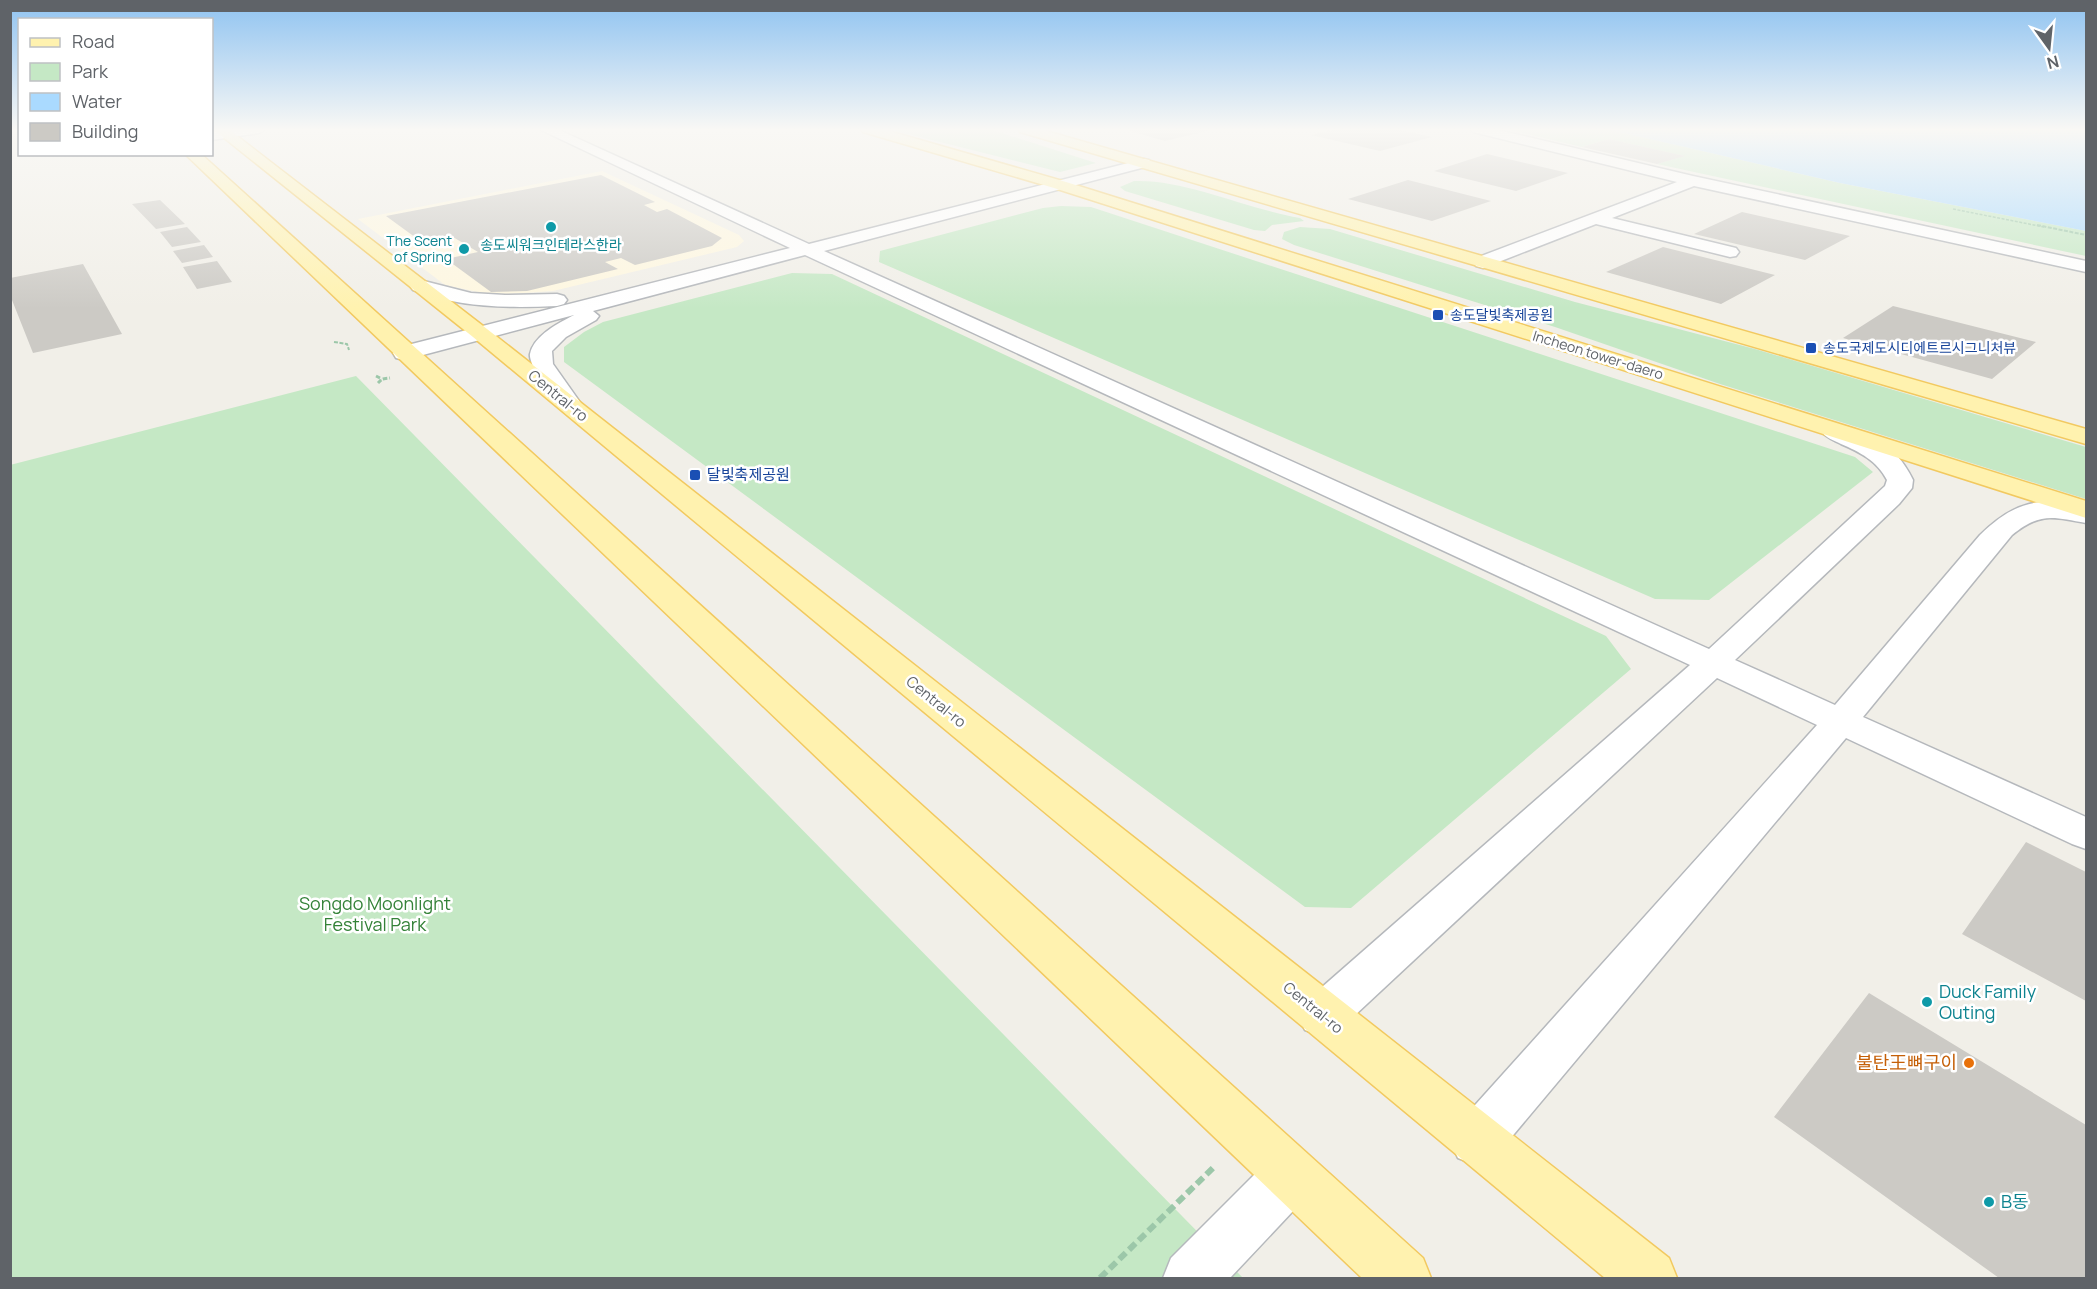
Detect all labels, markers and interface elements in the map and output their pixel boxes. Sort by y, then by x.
legend [18,18,213,156]
north arrow [2019,18,2079,78]
text: Road [72,29,115,53]
text: N [2044,50,2061,75]
text: Park [72,59,109,83]
text: Water [72,89,122,113]
text: Building [72,119,138,143]
marker: 송도씨워크인테라스한라 [544,220,558,234]
place label: The Scent of Spring [386,231,452,266]
place label: 송도씨워크인테라스한라 [480,235,622,254]
marker: The Scent of Spring [457,242,471,256]
place label: 송도달빛축제공원 [1450,305,1553,324]
marker: 송도달빛축제공원 [1431,308,1445,322]
street label: Incheon tower-daero [1531,326,1666,383]
place label: 송도국제도시디에트르시그니처뷰 [1823,338,2016,357]
marker: 송도국제도시디에트르시그니처뷰 [1804,341,1818,355]
street label: Central-ro [524,365,593,426]
place label: 달빛축제공원 [707,464,790,485]
marker: 달빛축제공원 [688,468,702,482]
street label: Central-ro [902,671,971,732]
park label: Songdo Moonlight Festival Park [299,891,451,936]
street label: Central-ro [1279,977,1348,1038]
place label: Duck Family Outing [1939,979,2037,1024]
marker: Duck Family Outing [1920,995,1934,1009]
place label: 불탄王뼈구이 [1856,1050,1957,1074]
marker: 불탄王뼈구이 [1962,1056,1976,1070]
place label: B동 [2001,1189,2029,1213]
marker: B동 [1982,1195,1996,1209]

